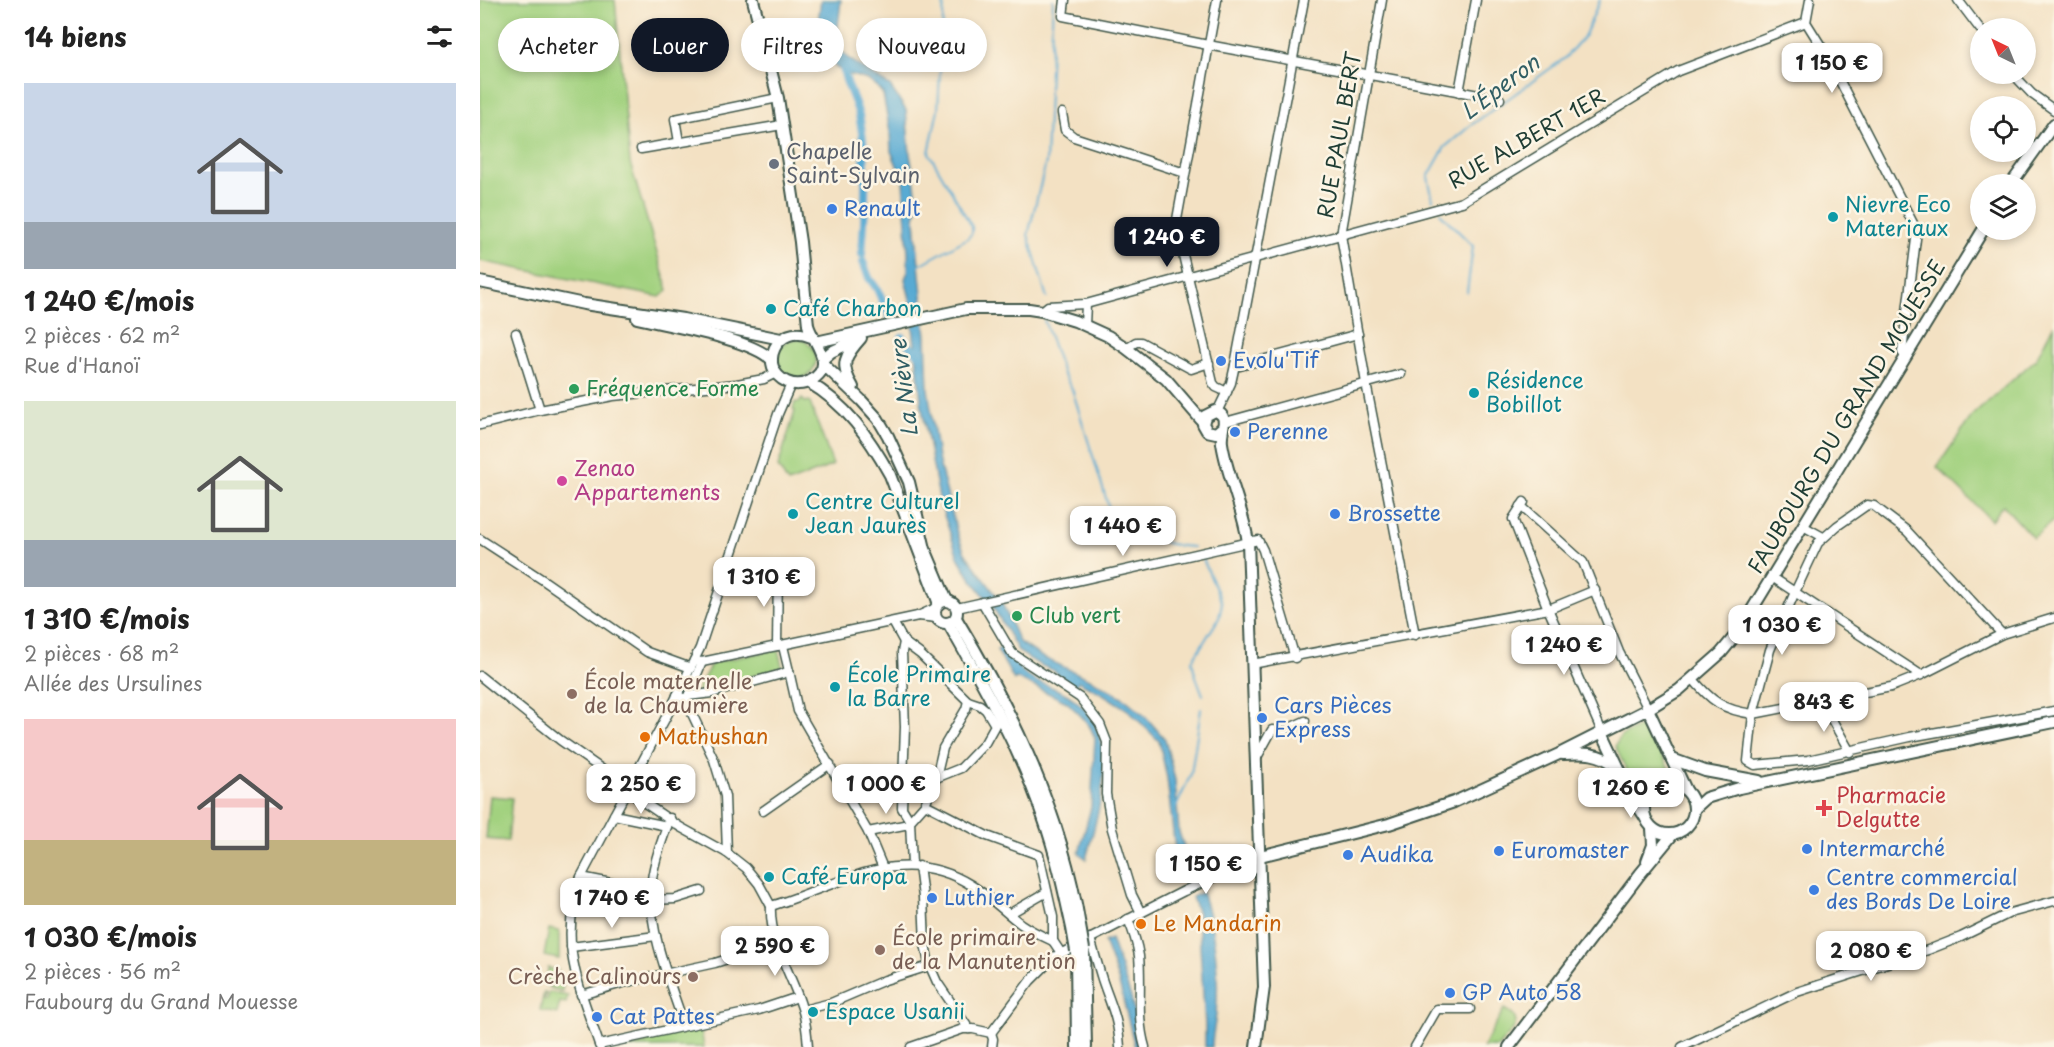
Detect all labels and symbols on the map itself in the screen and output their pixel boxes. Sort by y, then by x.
north arrow [1970,18,2036,84]
pin: 1 150 € [1777,43,1887,94]
water label: L'Éperon [1453,44,1547,126]
street label: RUE PAUL BERT [1308,48,1369,220]
street label: RUE ALBERT 1ER [1441,79,1611,195]
place label: Chapelle Saint-Sylvain [786,134,920,190]
marker: Chapelle Saint-Sylvain [767,157,781,171]
place label: Nievre Eco Materiaux [1845,187,1951,243]
place label: Renault [844,191,921,223]
marker: Renault [825,202,839,216]
marker: Nievre Eco Materiaux [1826,210,1840,224]
pin: 1 240 € [1112,217,1222,268]
street label: FAUBOURG DU GRAND MOUESSE [1738,253,1952,579]
place label: Café Charbon [783,291,922,323]
marker: Café Charbon [764,302,778,316]
water label: La Nièvre [880,336,925,439]
place label: Evolu'Tif [1233,343,1320,375]
marker: Evolu'Tif [1214,354,1228,368]
place label: Résidence Bobillot [1486,363,1584,419]
place label: Fréquence Forme [586,371,759,403]
marker: Fréquence Forme [567,382,581,396]
marker: Résidence Bobillot [1467,386,1481,400]
place label: Perenne [1247,414,1328,446]
marker: Perenne [1228,425,1242,439]
place label: Zenao Appartements [574,451,720,507]
marker: Zenao Appartements [555,474,569,488]
place label: Centre Culturel Jean Jaurès [805,484,960,540]
place label: Brossette [1347,496,1441,528]
pin: 1 440 € [1068,506,1178,557]
marker: Centre Culturel Jean Jaurès [786,507,800,521]
marker: Brossette [1328,507,1342,521]
pin: 1 310 € [709,557,819,608]
place label: Club vert [1029,598,1121,630]
pin: 1 030 € [1727,605,1837,656]
marker: Club vert [1010,609,1024,623]
pin: 1 240 € [1509,625,1619,676]
place label: École Primaire la Barre [847,657,991,713]
place label: École maternelle de la Chaumière [584,664,752,720]
marker: École Primaire la Barre [828,680,842,694]
pin: 843 € [1782,682,1866,733]
marker: École maternelle de la Chaumière [565,687,579,701]
place label: Cars Pièces Express [1274,688,1391,744]
marker: Cars Pièces Express [1255,711,1269,725]
place label: Mathushan [657,719,768,751]
marker: Mathushan [638,730,652,744]
pin: 2 250 € [586,764,696,815]
pin: 1 000 € [831,764,941,815]
pin: 1 260 € [1576,768,1686,819]
place label: Pharmacie Delgutte [1836,778,1946,834]
marker: Pharmacie Delgutte [1817,801,1831,815]
place label: Intermarché [1819,831,1945,863]
place label: Euromaster [1511,833,1629,865]
place label: Audika [1360,837,1434,869]
marker: Intermarché [1800,842,1814,856]
pin: 1 150 € [1151,844,1261,895]
marker: Euromaster [1492,844,1506,858]
marker: Audika [1341,848,1355,862]
place label: Café Europa [781,859,907,891]
place label: Centre commercial des Bords De Loire [1826,860,2018,916]
marker: Café Europa [762,870,776,884]
pin: 1 740 € [557,878,667,929]
place label: Luthier [944,880,1015,912]
marker: Centre commercial des Bords De Loire [1807,883,1821,897]
marker: Luthier [925,891,939,905]
place label: Le Mandarin [1153,906,1282,938]
marker: Le Mandarin [1134,917,1148,931]
place label: École primaire de la Manutention [892,920,1076,976]
pin: 2 590 € [720,926,830,977]
pin: 2 080 € [1816,931,1926,982]
marker: École primaire de la Manutention [873,943,887,957]
place label: Crèche Calinours [507,959,681,991]
marker: Crèche Calinours [686,970,700,984]
place label: GP Auto 58 [1462,975,1582,1007]
marker: GP Auto 58 [1443,986,1457,1000]
place label: Espace Usanii [825,994,965,1026]
place label: Cat Pattes [609,999,715,1031]
marker: Espace Usanii [806,1005,820,1019]
marker: Cat Pattes [590,1010,604,1024]

